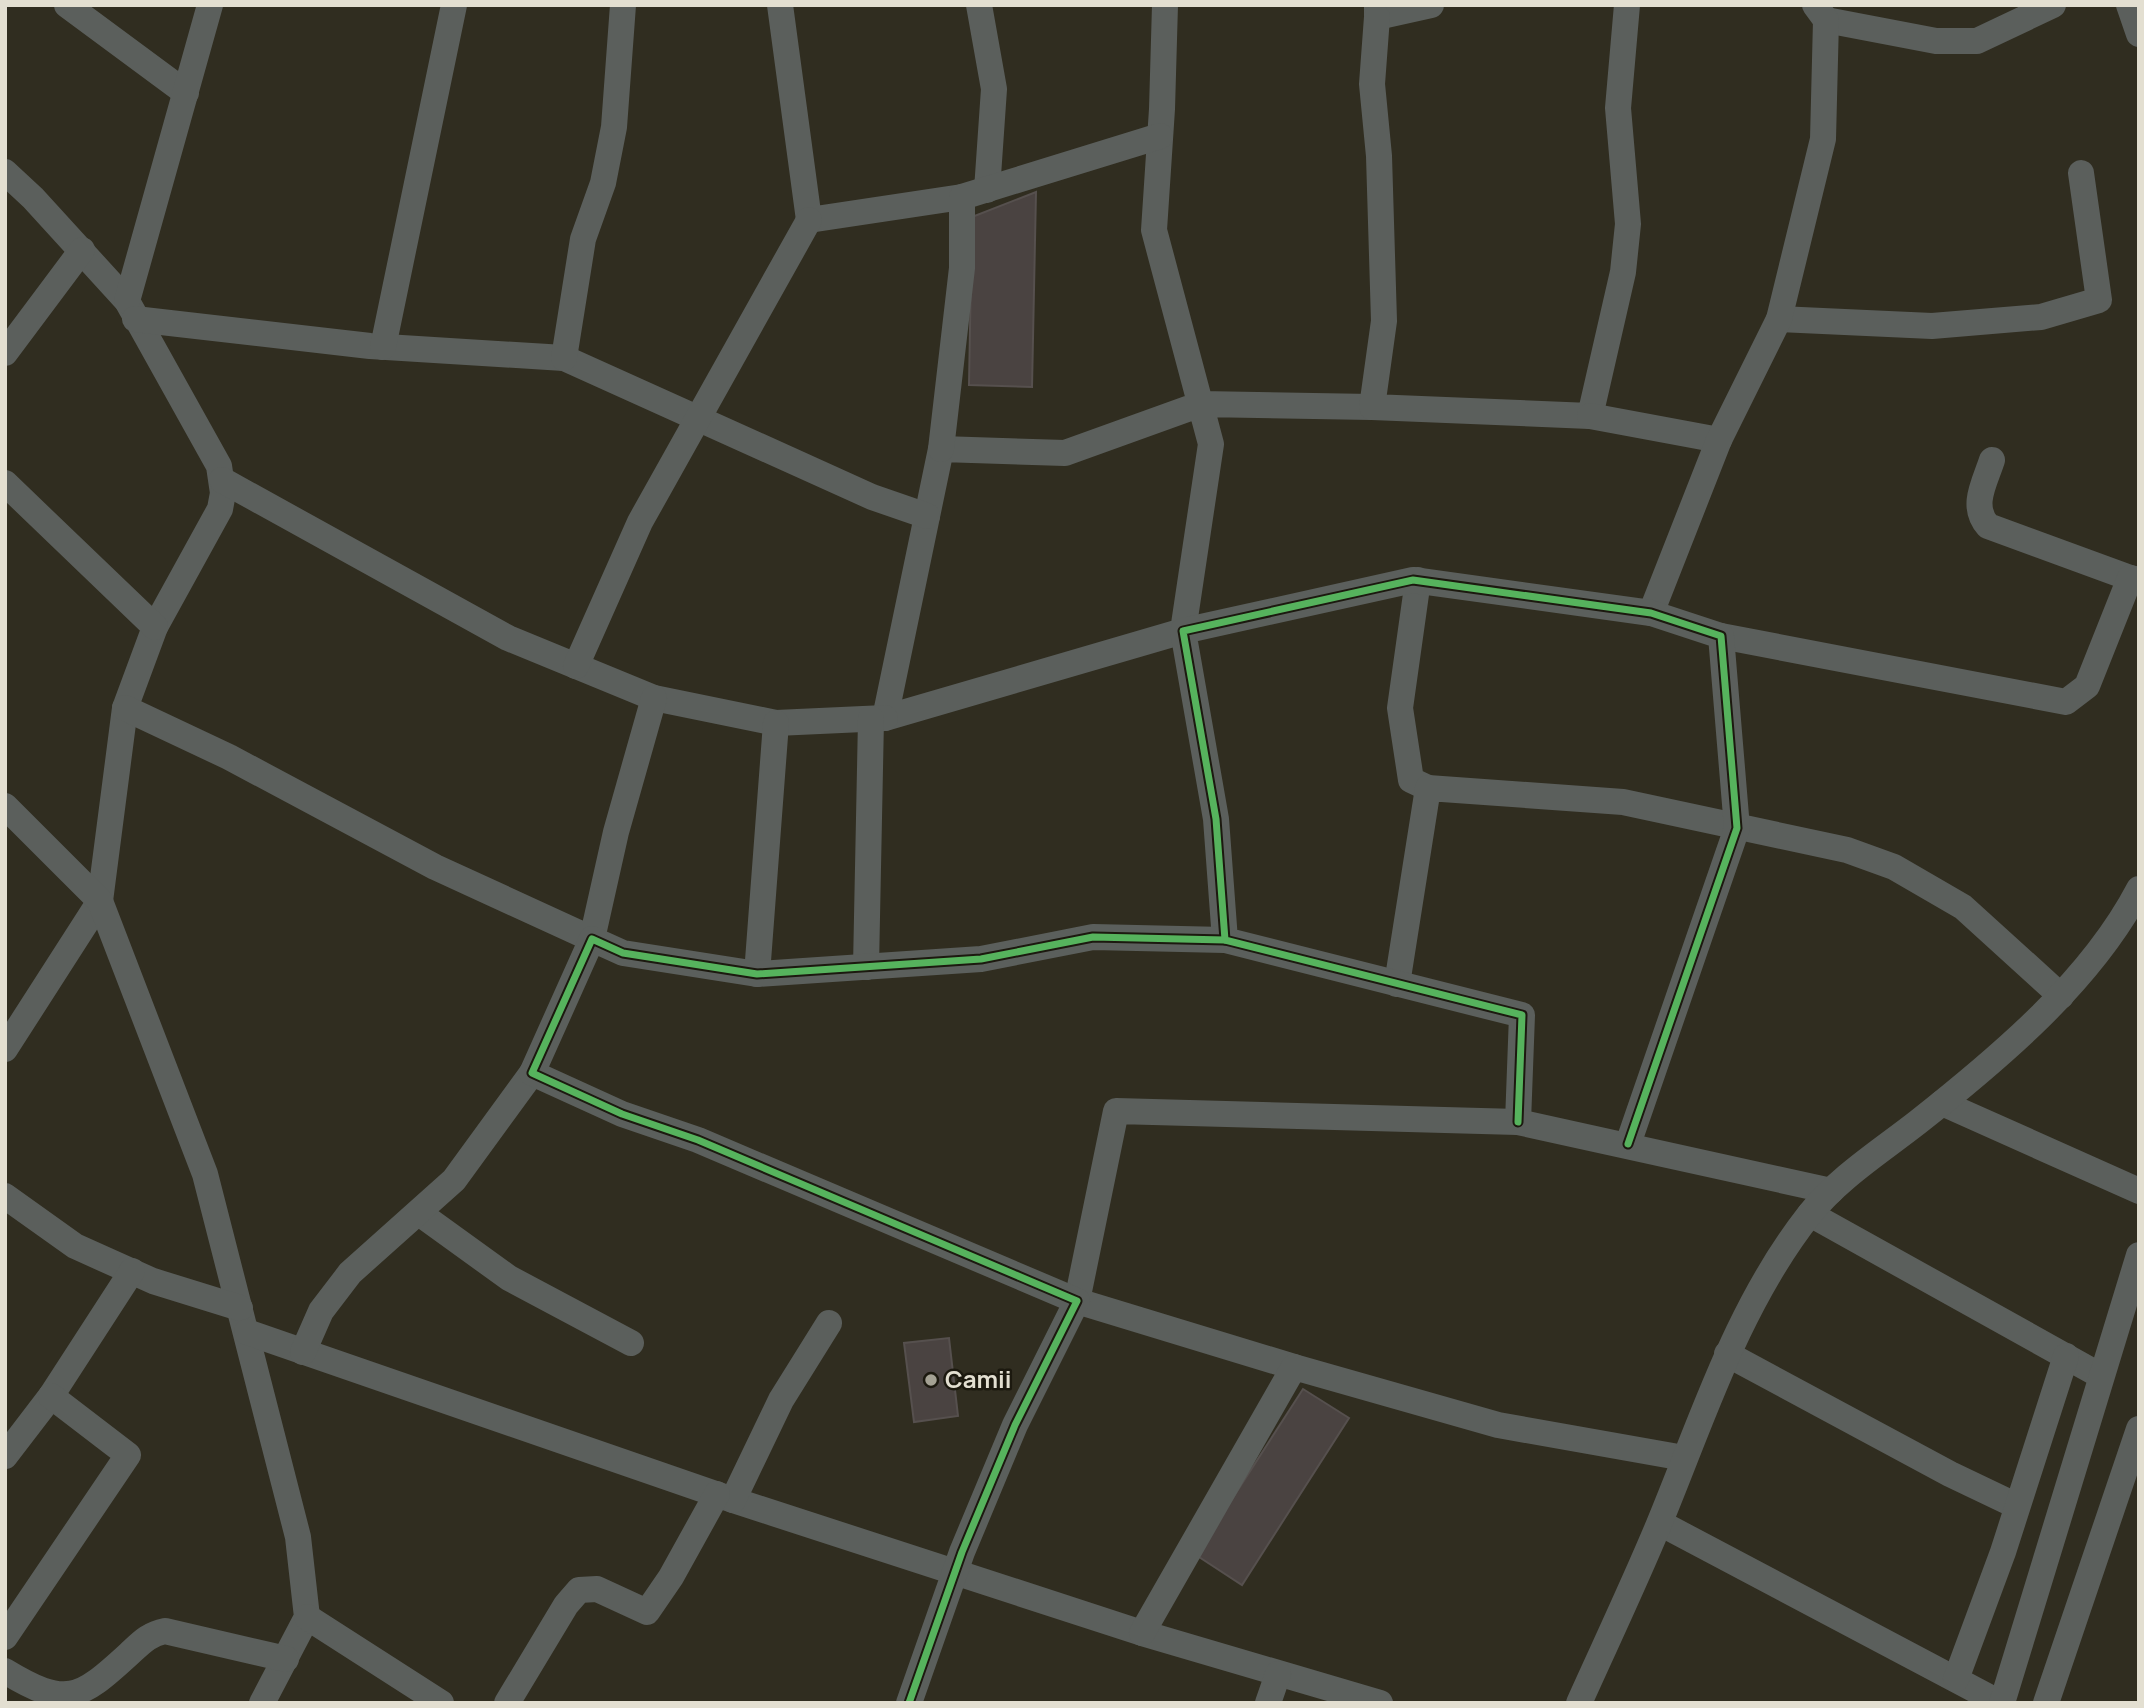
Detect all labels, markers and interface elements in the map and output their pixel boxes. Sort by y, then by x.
place label: Camii [945,1362,1012,1395]
marker: Camii [923,1372,939,1388]

